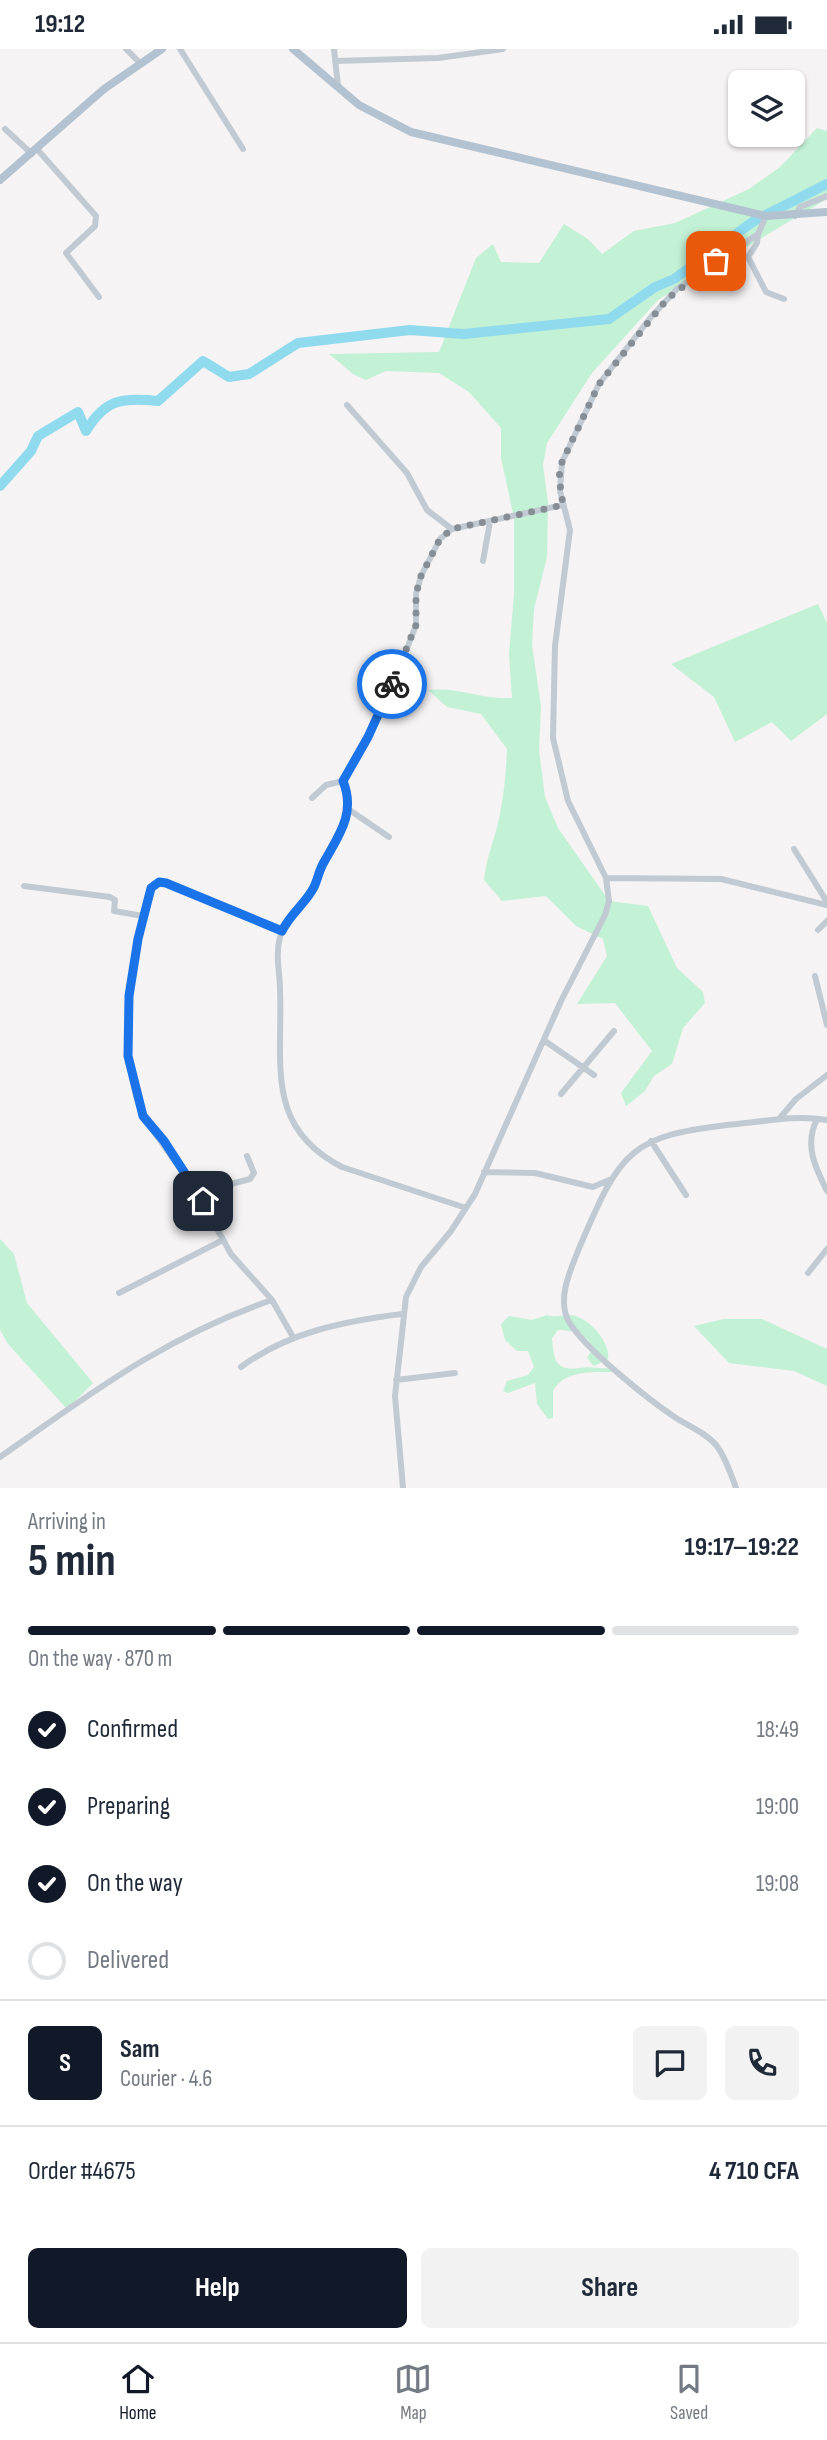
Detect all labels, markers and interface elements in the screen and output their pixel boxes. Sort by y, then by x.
text: 19:12 [35,9,85,40]
map controls [728,70,805,147]
button: layers [728,70,805,147]
pin [686,231,746,291]
icon: bag [697,242,735,280]
courier [357,649,427,719]
icon: bike [373,665,411,703]
pin [173,1171,233,1231]
icon: home [184,1182,222,1220]
text: Arriving in [28,1508,106,1536]
text: 19:17–19:22 [685,1532,799,1563]
text: 5 min [28,1534,116,1589]
text: On the way · 870 m [28,1645,172,1673]
icon: check [28,1711,66,1749]
text: Confirmed [87,1714,178,1745]
text: 18:49 [757,1716,799,1744]
icon: check [28,1788,66,1826]
text: Preparing [87,1791,170,1822]
text: 19:00 [756,1793,799,1821]
icon: check [28,1865,66,1903]
text: On the way [87,1868,183,1899]
text: 19:08 [756,1870,799,1898]
text: Delivered [87,1945,169,1976]
button: chat [633,2026,707,2100]
button: phone [725,2026,799,2100]
text: Sam [120,2034,160,2065]
text: S [59,2048,71,2079]
text: Courier · 4.6 [120,2065,212,2093]
text: Order #4675 [28,2156,136,2187]
text: 4 710 CFA [709,2156,799,2187]
button: Help [28,2248,407,2328]
button: Share [421,2248,799,2328]
tab: Home [119,2360,157,2425]
tab: Map [394,2360,432,2425]
tab: Saved [670,2360,708,2425]

